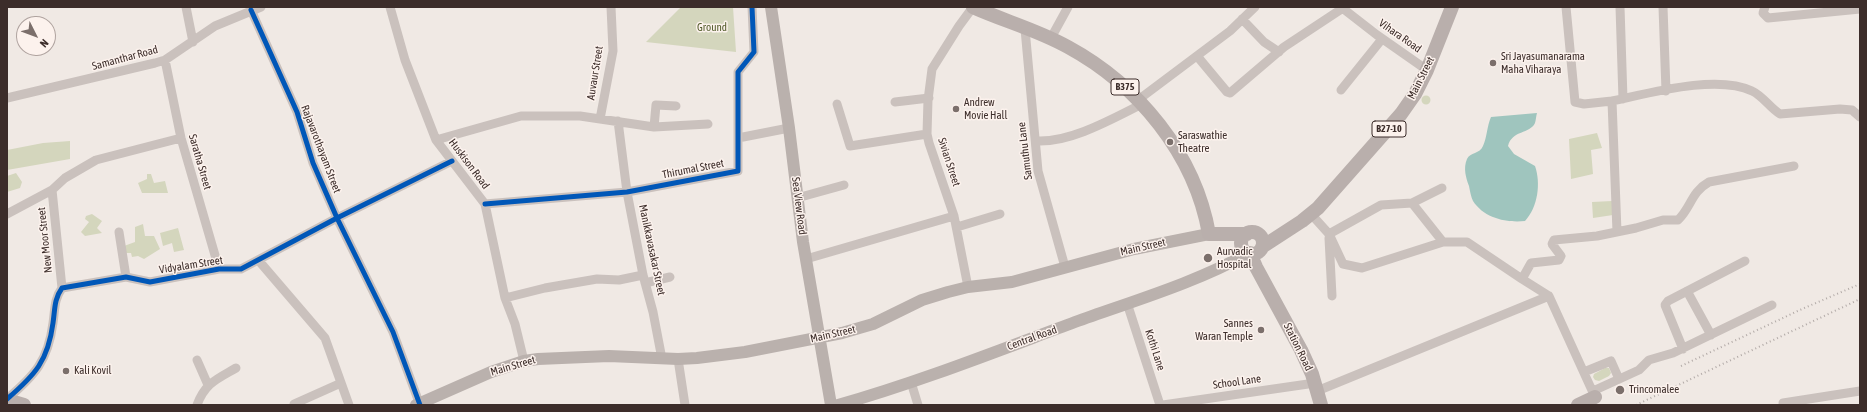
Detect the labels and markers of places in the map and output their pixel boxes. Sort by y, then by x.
place label: Sri Jayasumanarama Maha Viharaya [1501,50,1585,76]
marker: Sri Jayasumanarama Maha Viharaya [1488,58,1498,68]
place label: Andrew Movie Hall [964,96,1007,122]
marker: Andrew Movie Hall [951,104,961,114]
place label: Saraswathie Theatre [1178,129,1227,155]
marker: Saraswathie Theatre [1165,137,1175,147]
place label: Aurvadic Hospital [1217,245,1252,271]
marker: Aurvadic Hospital [1202,252,1214,264]
place label: Sannes Waran Temple [1195,317,1253,343]
marker: Sannes Waran Temple [1256,325,1266,335]
place label: Kali Kovil [74,364,111,378]
marker: Kali Kovil [61,366,71,376]
place label: Trincomalee [1629,383,1679,397]
marker: Trincomalee [1614,384,1626,396]

